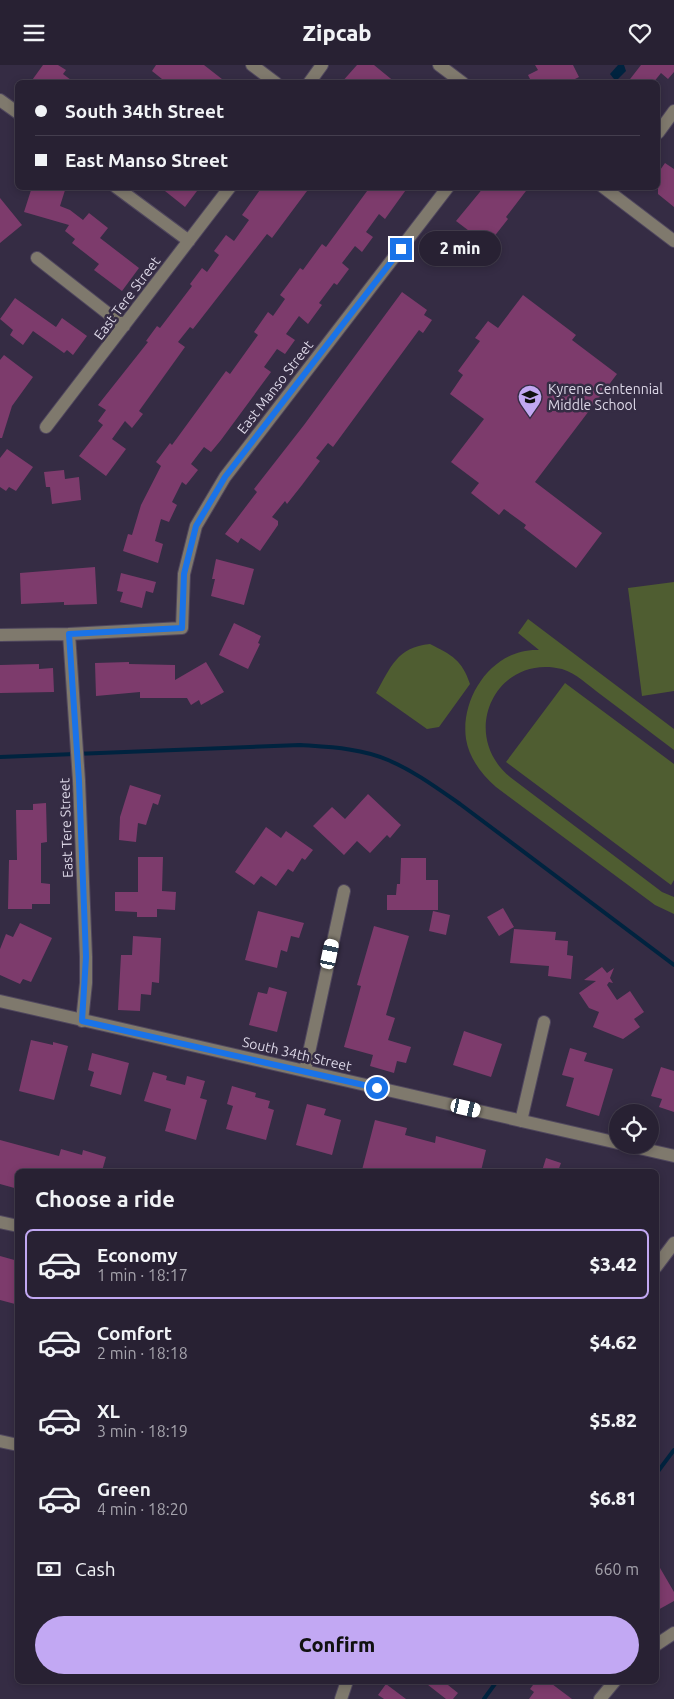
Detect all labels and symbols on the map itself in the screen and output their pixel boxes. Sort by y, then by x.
callout: 2 min [418,231,501,267]
route end [390,238,412,260]
street label: East Tere Street [91,253,164,343]
street label: East Manso Street [234,337,317,437]
place label: Kyrene Centennial Middle School [548,381,663,413]
school or university icon: Kyrene Centennial Middle School [517,384,543,418]
street label: East Tere Street [56,777,76,878]
car [319,938,340,970]
street label: South 34th Street [241,1034,354,1074]
route start [366,1077,388,1099]
car [449,1097,482,1119]

